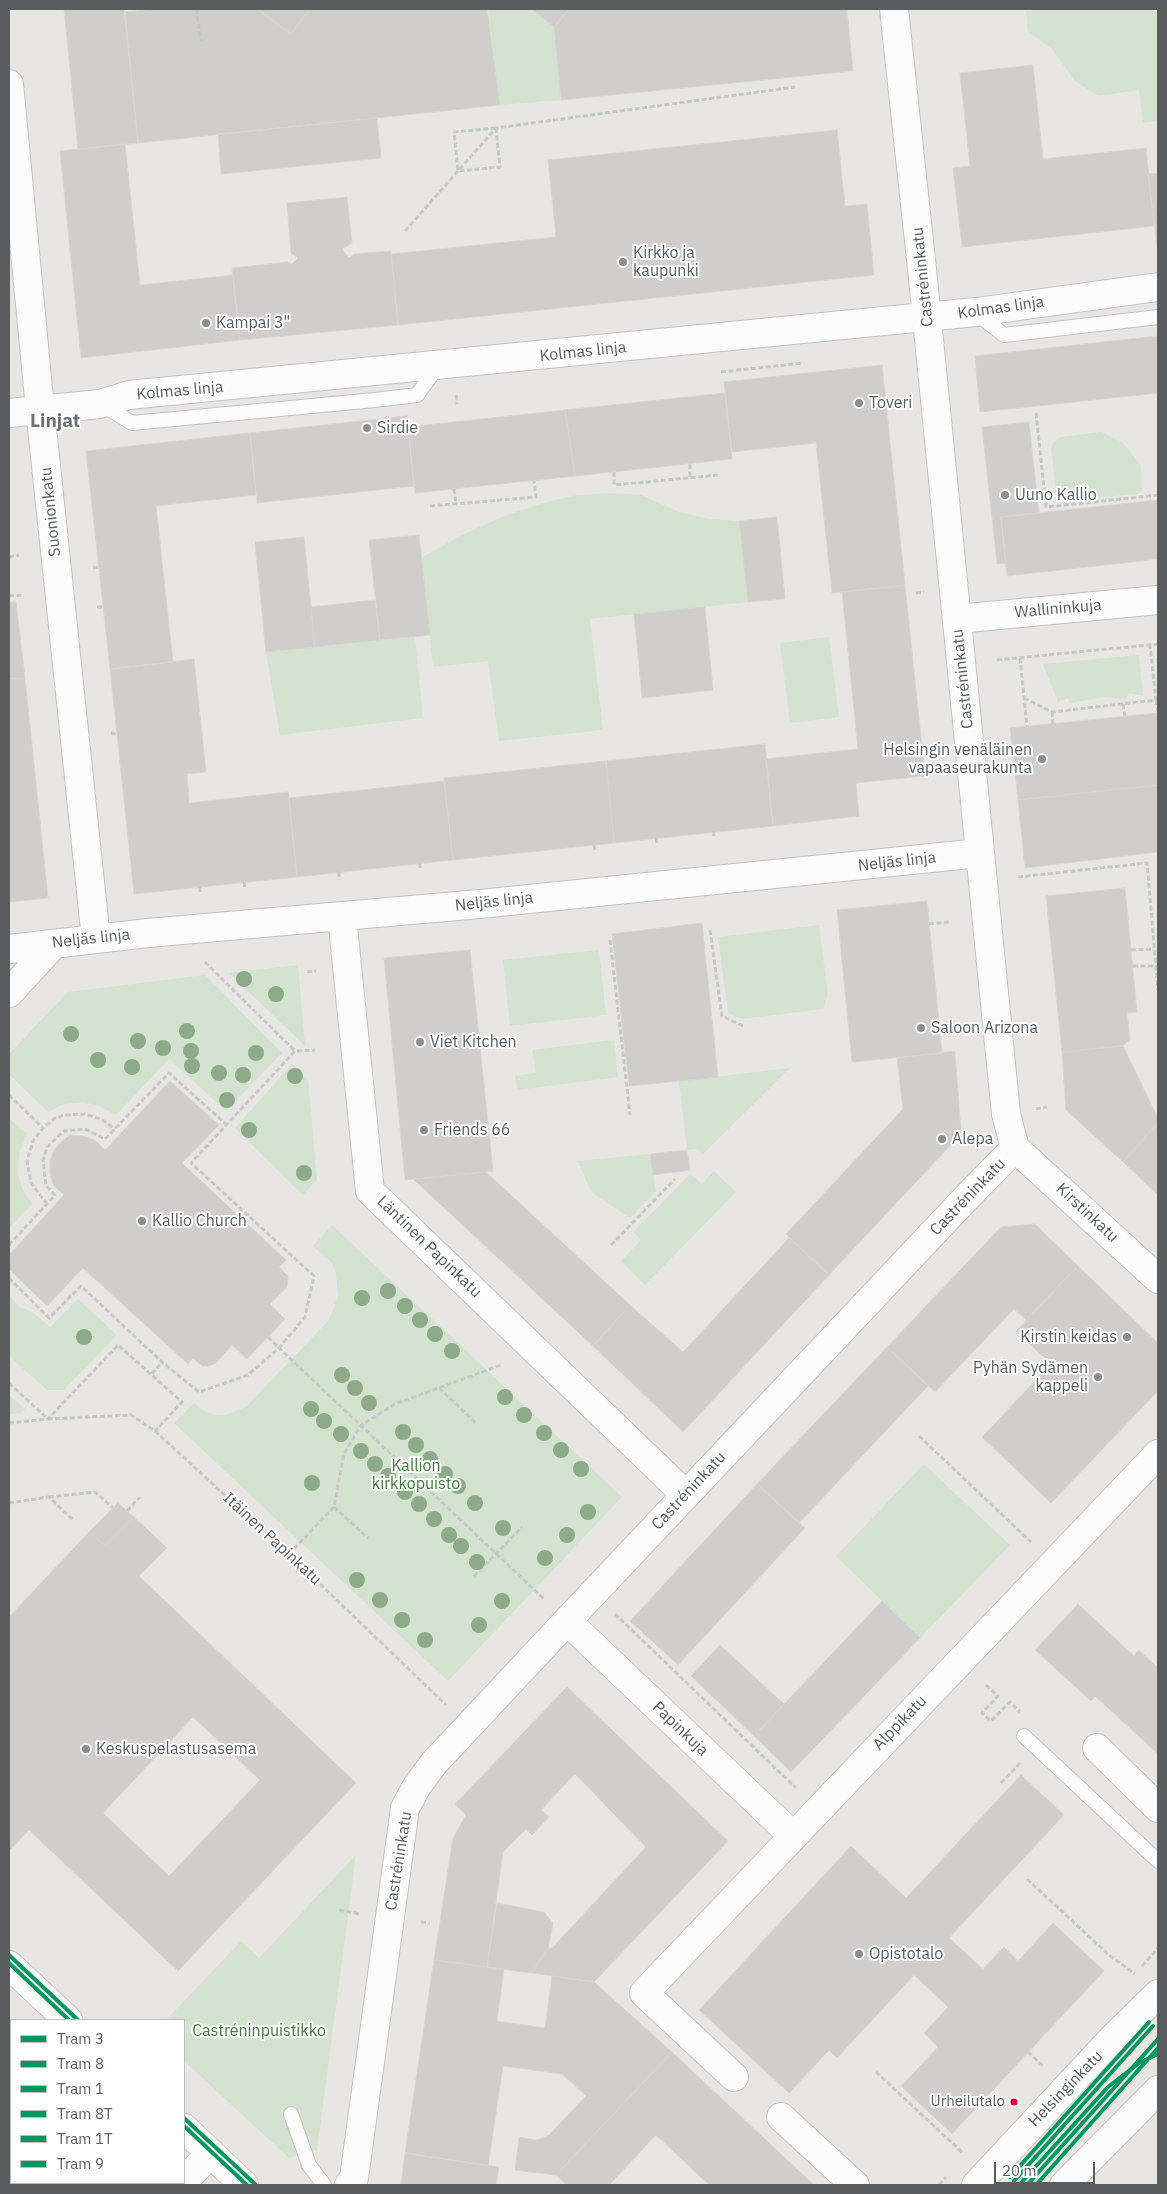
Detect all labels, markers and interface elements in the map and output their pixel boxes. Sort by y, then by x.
street label: Castréninkatu [908,226,938,328]
place label: Kirkko ja kaupunki [633,243,699,281]
marker: Kirkko ja kaupunki [617,256,629,268]
street label: Kolmas linja [957,292,1045,324]
place label: Kampai 3" [216,313,290,333]
marker: Kampai 3" [200,317,212,329]
street label: Kolmas linja [539,338,627,366]
street label: Kolmas linja [136,378,224,404]
place label: Toveri [869,393,912,413]
marker: Toveri [853,397,865,409]
district label: Linjat [30,411,80,433]
place label: Sirdie [377,418,418,438]
marker: Sirdie [361,422,373,434]
street label: Suonionkatu [37,466,65,558]
place label: Uuno Kallio [1015,485,1097,505]
marker: Uuno Kallio [999,489,1011,501]
street label: Wallininkuja [1014,596,1102,622]
street label: Castréninkatu [948,628,978,730]
place label: Helsingin venäläinen vapaaseurakunta [883,740,1032,778]
marker: Helsingin venäläinen vapaaseurakunta [1036,753,1048,765]
street label: Neljäs linja [857,848,937,876]
street label: Neljäs linja [454,888,534,916]
street label: Neljäs linja [51,925,131,953]
place label: Saloon Arizona [931,1018,1038,1038]
marker: Saloon Arizona [915,1022,927,1034]
place label: Viet Kitchen [430,1032,517,1052]
marker: Viet Kitchen [414,1036,426,1048]
place label: Friends 66 [434,1120,510,1140]
marker: Friends 66 [418,1124,430,1136]
place label: Alepa [952,1129,993,1149]
marker: Alepa [936,1133,948,1145]
street label: Castréninkatu [926,1154,1010,1240]
street label: Kirstinkatu [1052,1179,1122,1247]
street label: Läntinen Papinkatu [373,1192,485,1302]
place label: Kallio Church [152,1211,247,1231]
marker: Kallio Church [136,1215,148,1227]
place label: Kirstin keidas [1020,1327,1117,1347]
marker: Kirstin keidas [1121,1331,1133,1343]
place label: Pyhän Sydämen kappeli [973,1358,1088,1396]
marker: Pyhän Sydämen kappeli [1092,1371,1104,1383]
street label: Castréninkatu [648,1448,730,1534]
park label: Kallion kirkkopuisto [372,1456,460,1494]
street label: Itäinen Papinkatu [219,1489,325,1589]
street label: Alppikatu [869,1692,931,1754]
street label: Papinkuja [648,1698,712,1760]
place label: Keskuspelastusasema [96,1739,256,1759]
marker: Keskuspelastusasema [80,1743,92,1755]
street label: Castréninkatu [382,1810,416,1912]
place label: Opistotalo [869,1944,943,1964]
marker: Opistotalo [853,1948,865,1960]
legend [10,2019,185,2184]
park label: Castréninpuistikko [192,2021,326,2041]
text: Tram 3 [57,2029,104,2048]
street label: Helsinginkatu [1025,2047,1107,2131]
text: Tram 8 [57,2054,104,2073]
text: Tram 1 [57,2079,104,2098]
place label: Urheilutalo [930,2093,1005,2111]
marker: Urheilutalo [1009,2097,1019,2107]
text: Tram 8T [57,2104,113,2123]
text: Tram 1T [57,2129,113,2148]
scale bar [997,2152,1098,2184]
text: Tram 9 [57,2154,104,2173]
text: 20 m [1002,2161,1037,2180]

